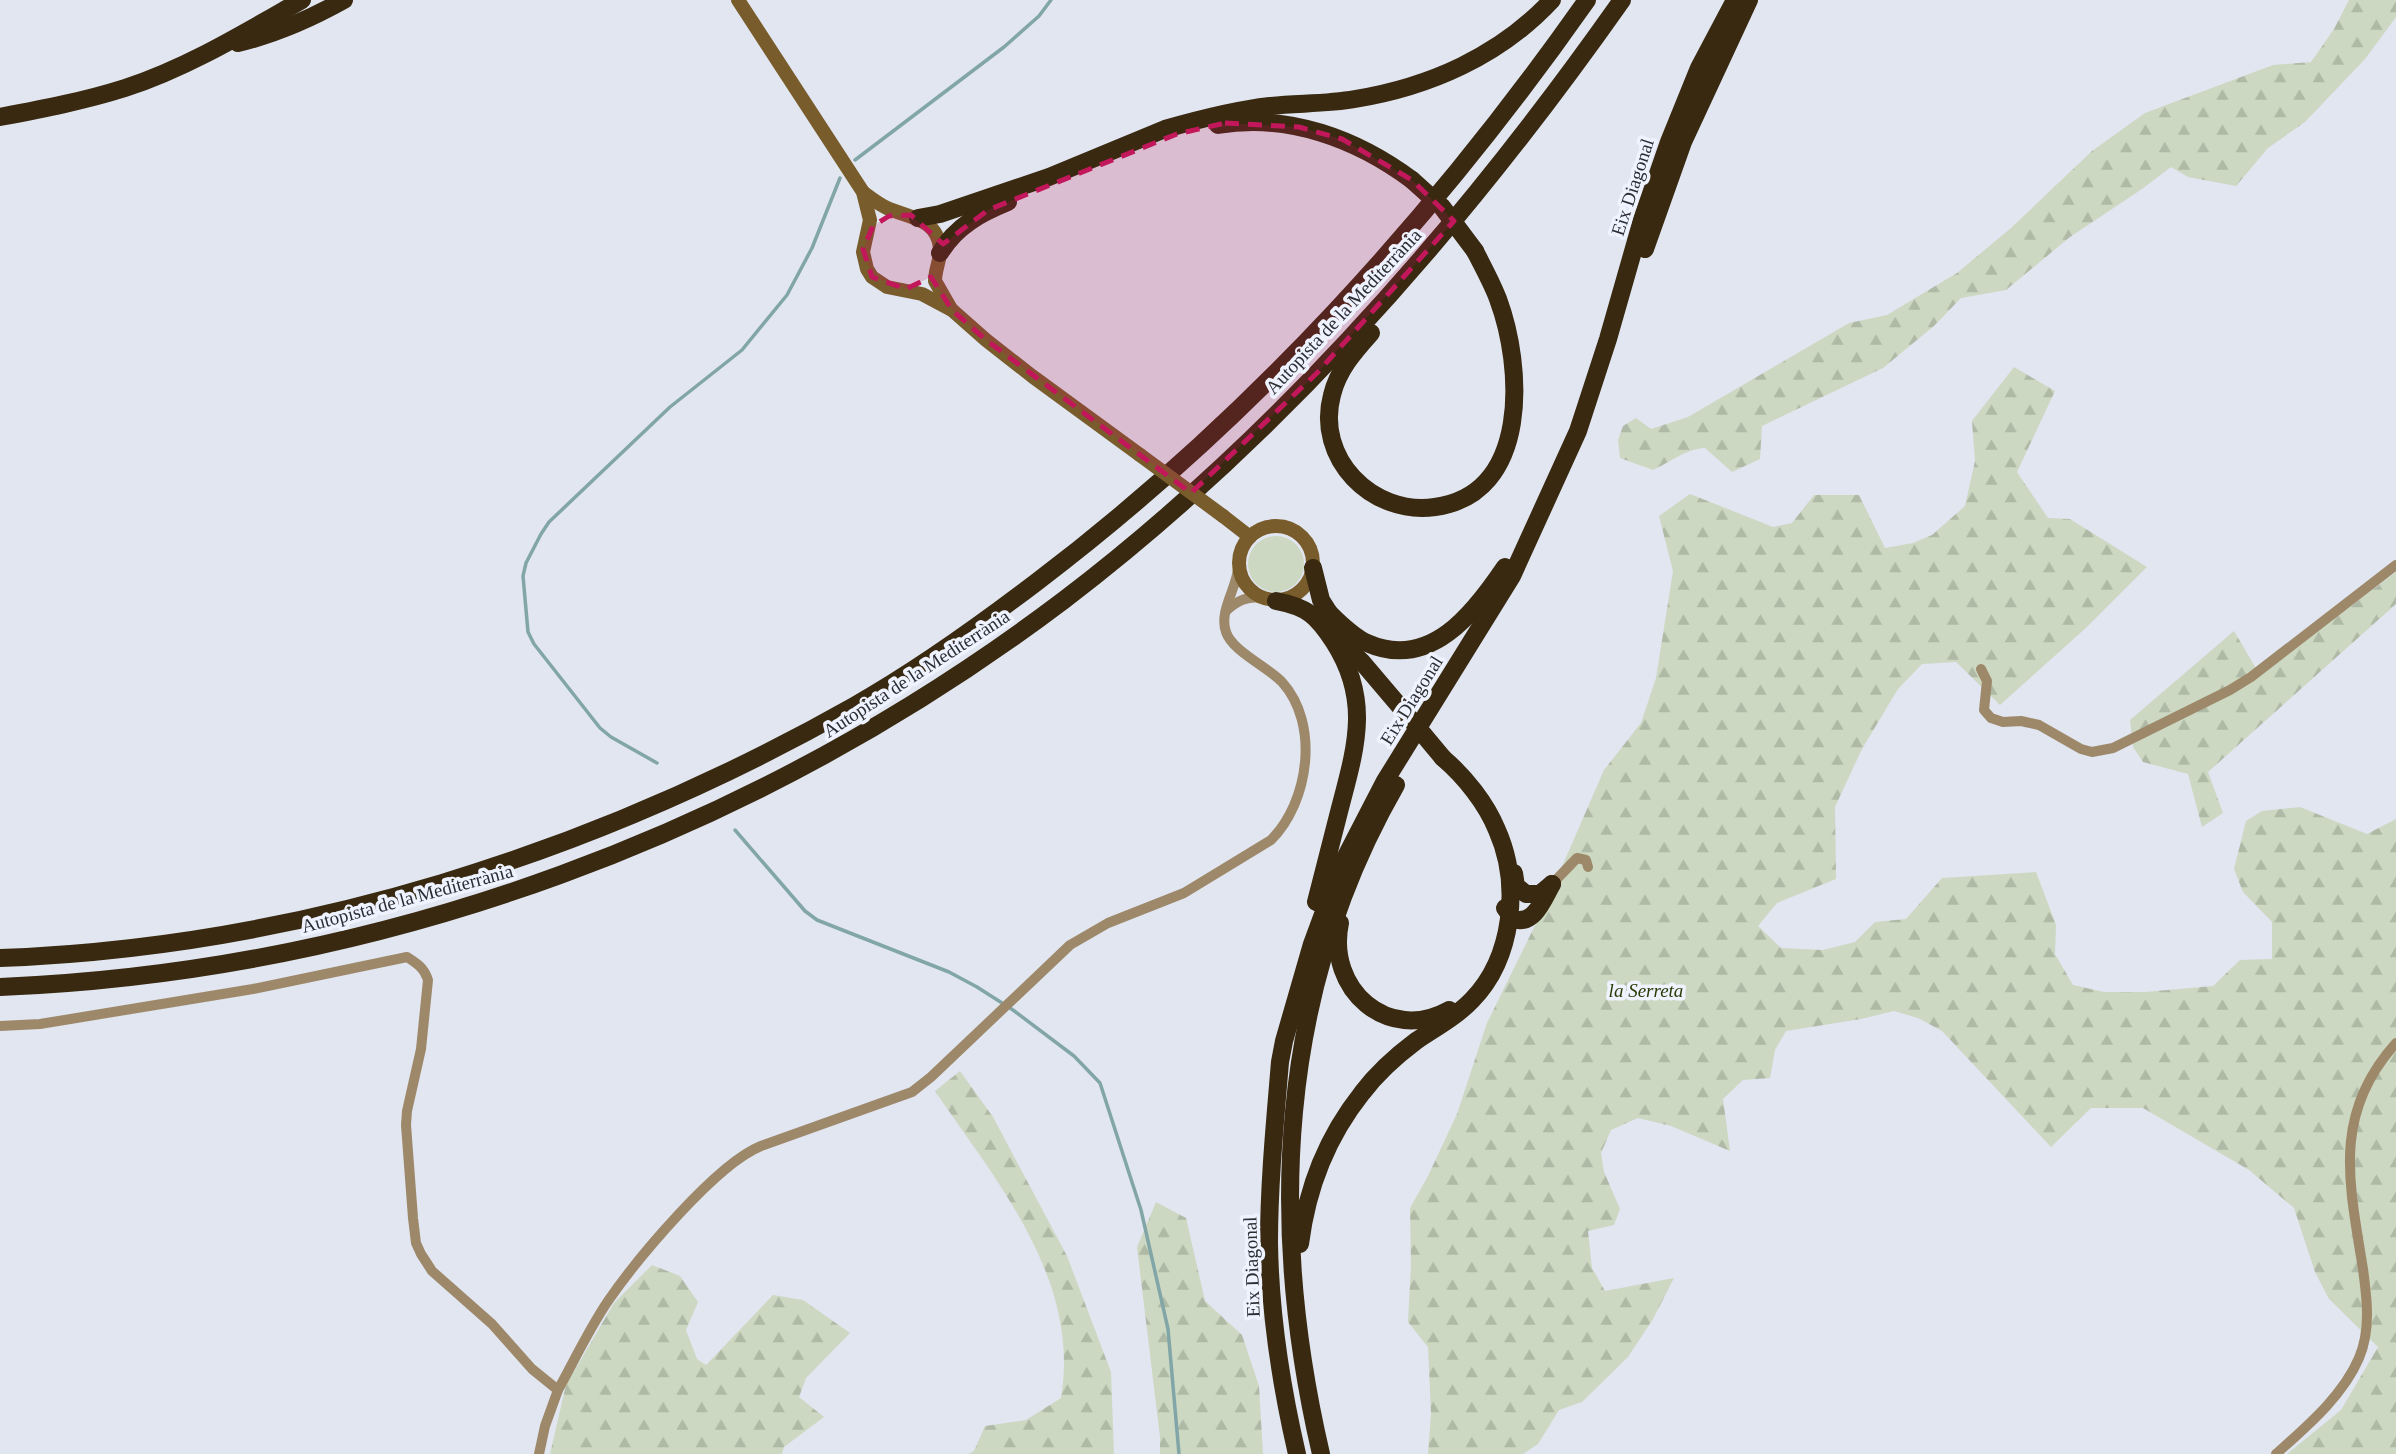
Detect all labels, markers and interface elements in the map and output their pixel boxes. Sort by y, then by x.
street label: Eix Diagonal [1607,136,1658,238]
street label: Autopista de la Mediterrània [1261,224,1426,398]
street label: Autopista de la Mediterrània [819,605,1014,742]
street label: Eix Diagonal [1376,652,1447,749]
street label: Autopista de la Mediterrània [299,860,516,937]
park label: la Serreta [1609,980,1683,1001]
street label: Eix Diagonal [1239,1216,1264,1318]

